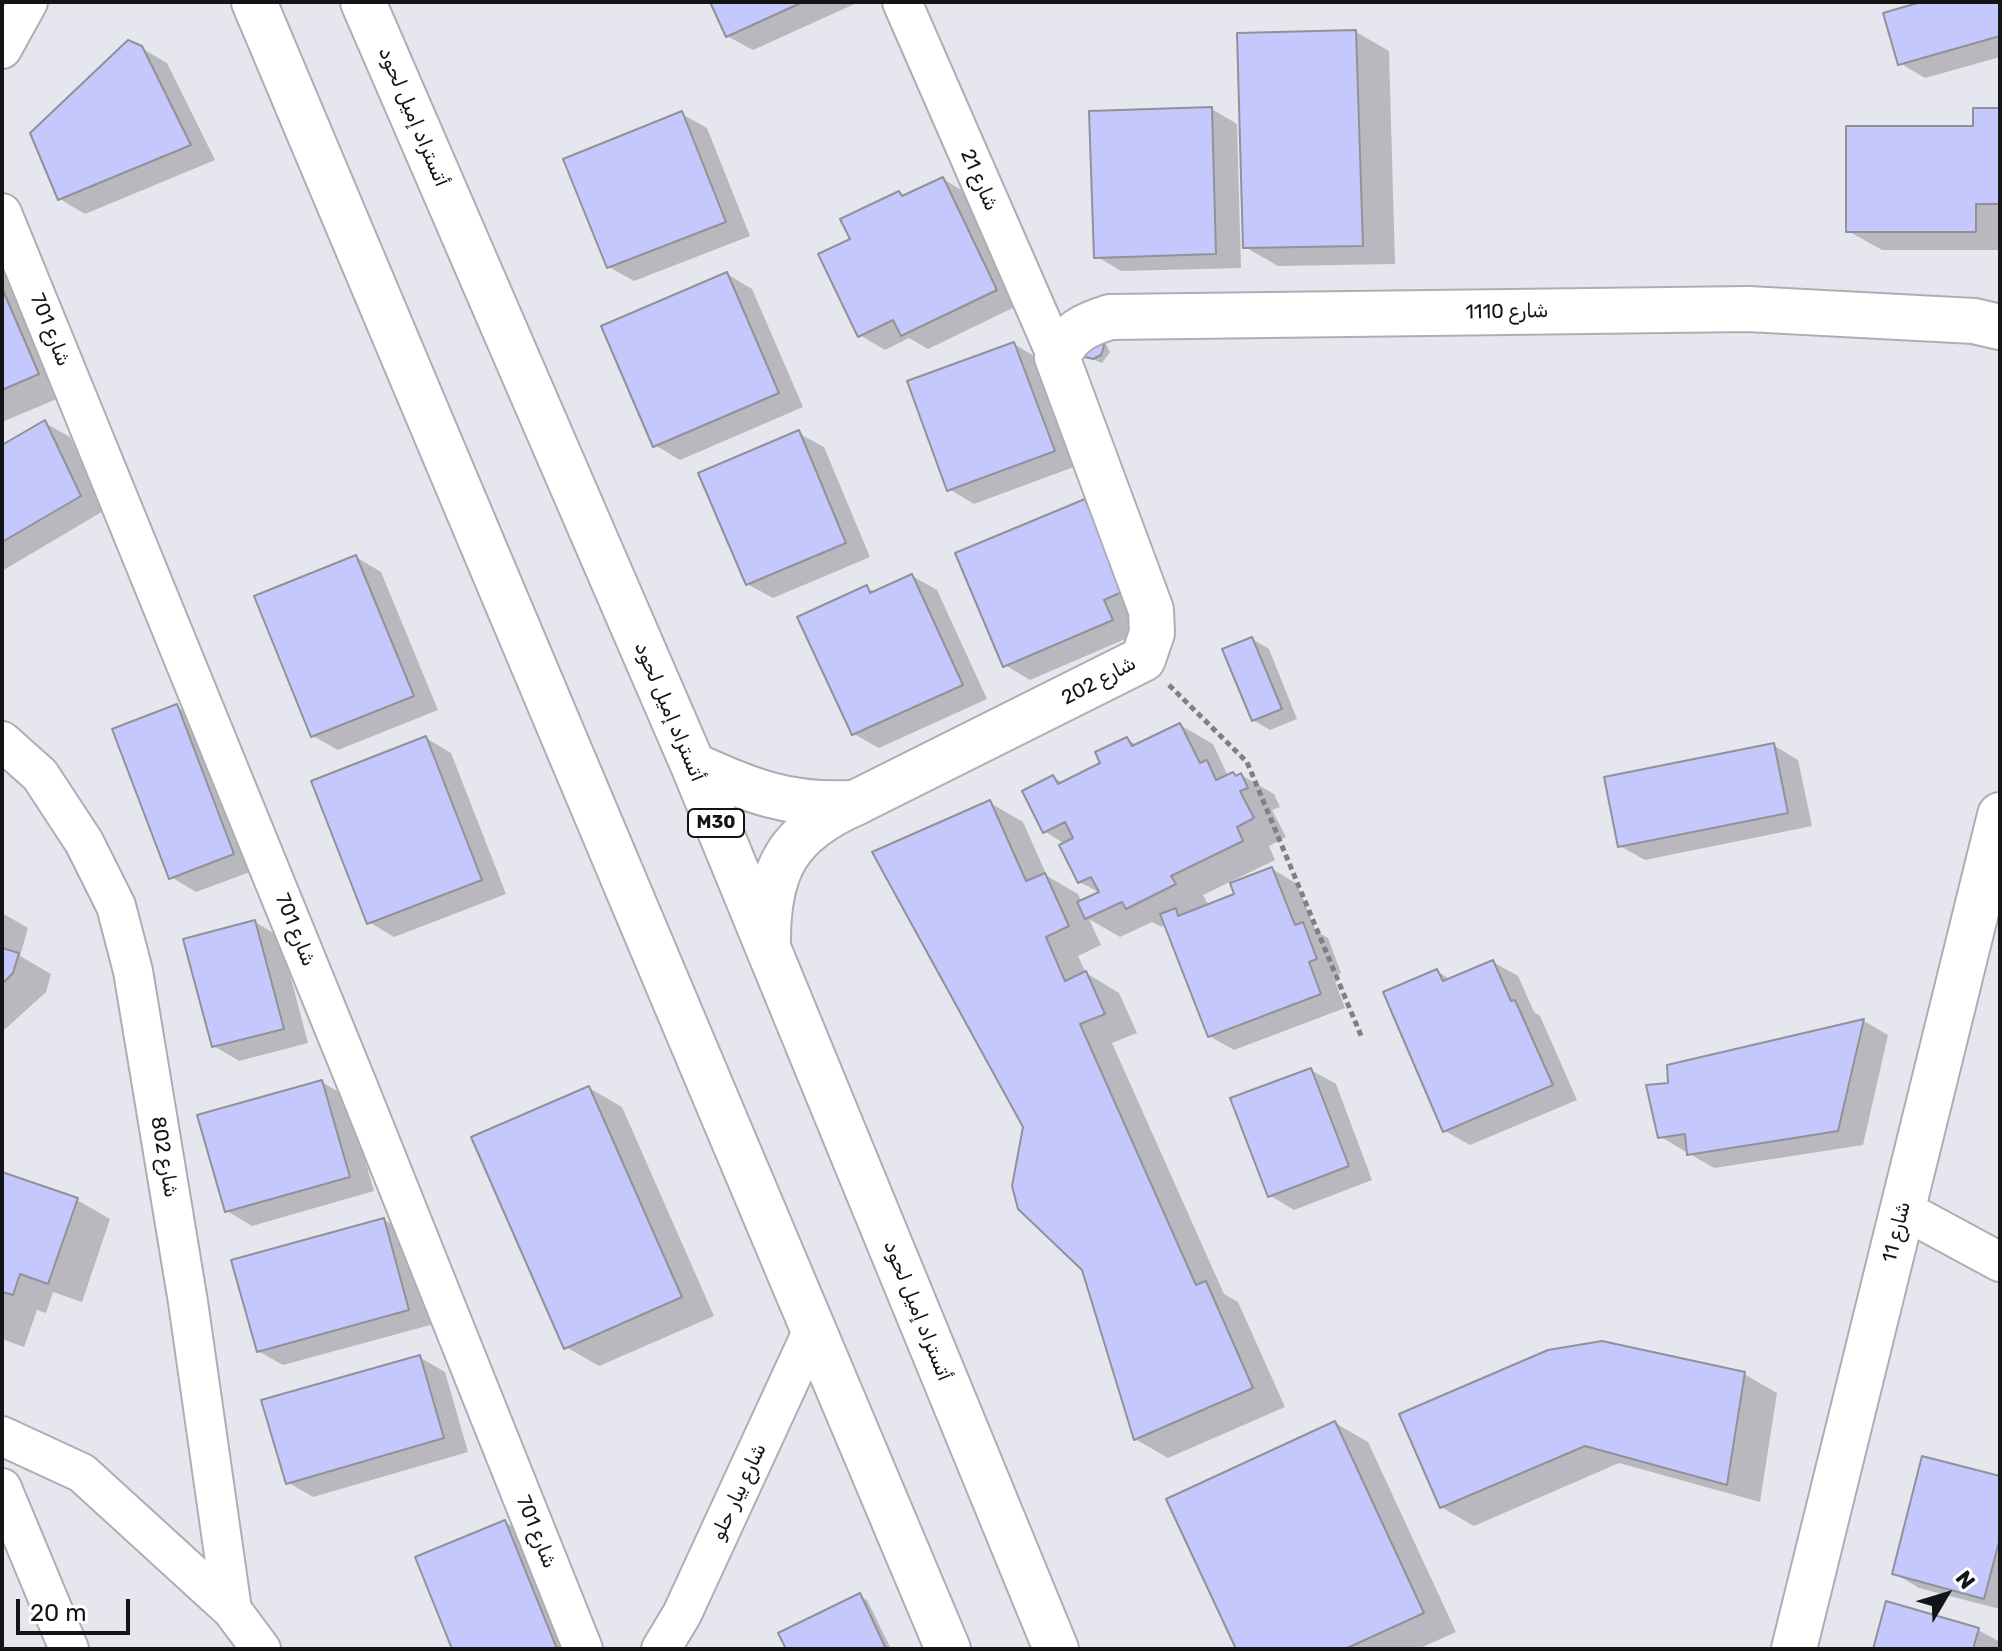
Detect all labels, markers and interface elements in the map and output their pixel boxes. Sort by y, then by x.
street label: أتستراد إميل لحود [373,44,453,190]
street label: شارع 21 [955,145,1003,215]
street label: شارع 701 [25,290,75,370]
street label: شارع 1110 [1465,299,1549,325]
street label: أتستراد إميل لحود [629,639,709,785]
street label: شارع 202 [1058,651,1140,711]
road number: M30 [688,809,744,837]
street label: شارع 701 [270,890,320,970]
street label: شارع 802 [145,1115,183,1199]
street label: شارع 11 [1878,1199,1916,1265]
street label: أتستراد إميل لحود [878,1237,956,1385]
street label: شارع بيار حلو [706,1440,772,1544]
street label: شارع 701 [511,1492,561,1572]
north arrow [1906,1555,1986,1635]
text: N [1950,1565,1981,1594]
scale bar [20,1583,134,1633]
text: 20 m [30,1599,87,1627]

